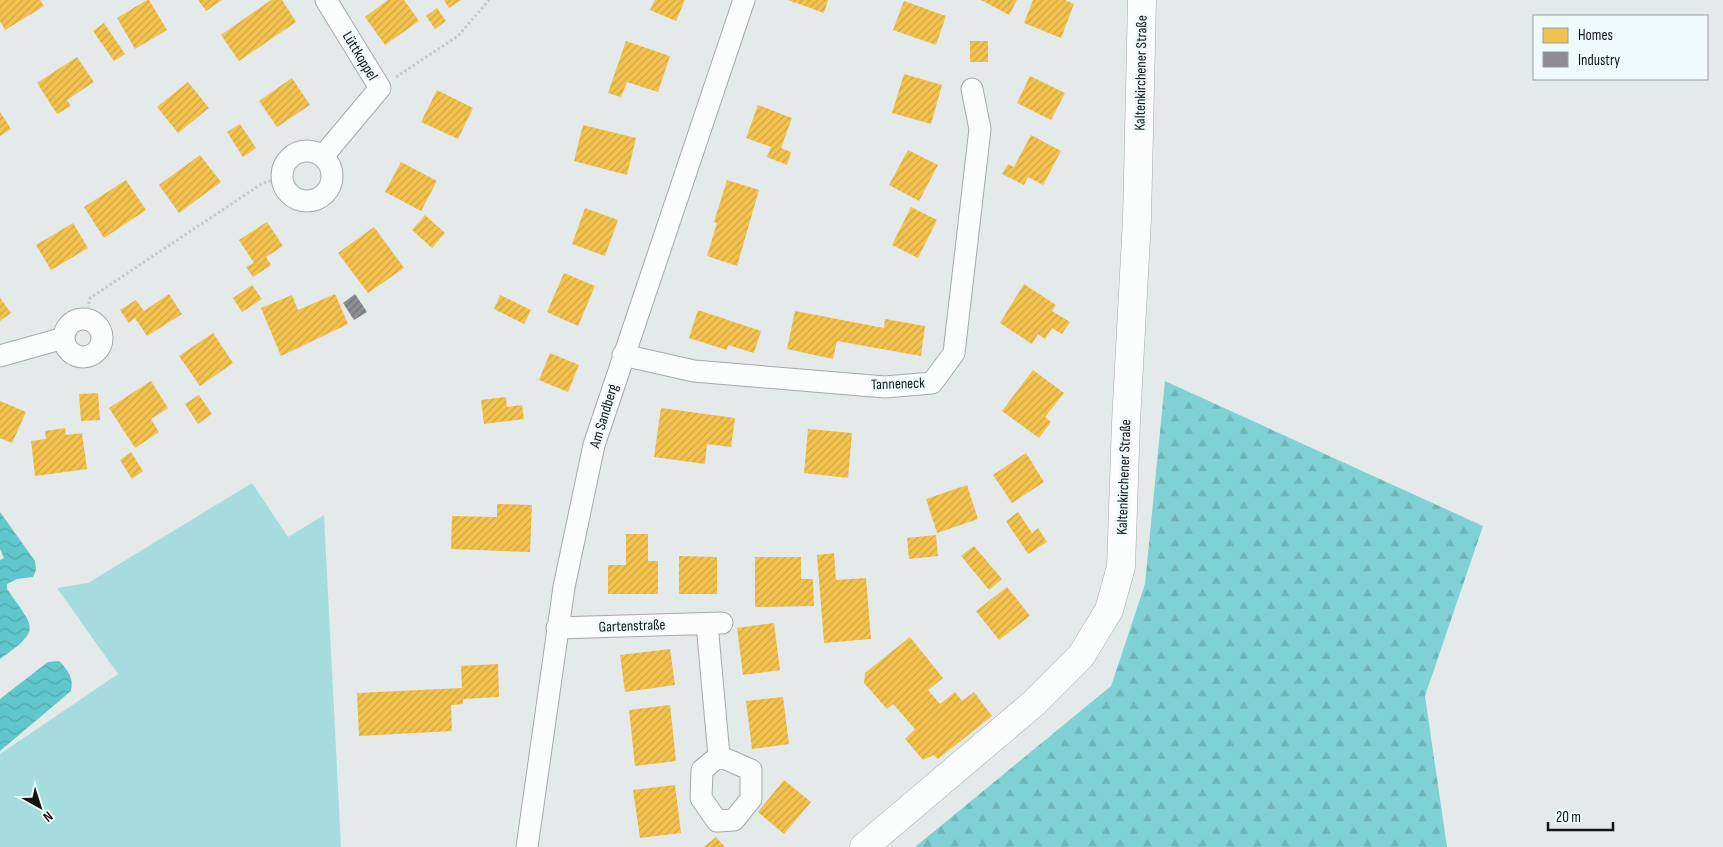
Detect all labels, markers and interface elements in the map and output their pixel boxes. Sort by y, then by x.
street label: Kaltenkirchener Straße [1130,15,1152,131]
legend [1533,15,1708,80]
text: Homes [1578,26,1613,45]
street label: Lüttkoppel [338,28,382,84]
text: Industry [1578,51,1620,70]
street label: Tanneneck [871,374,926,394]
street label: Am Sandberg [585,382,623,451]
street label: Kaltenkirchener Straße [1112,419,1136,535]
street label: Gartenstraße [598,615,666,637]
north arrow [15,782,65,832]
scale bar [1548,800,1613,832]
text: N [40,808,56,826]
text: 20 m [1556,808,1581,827]

